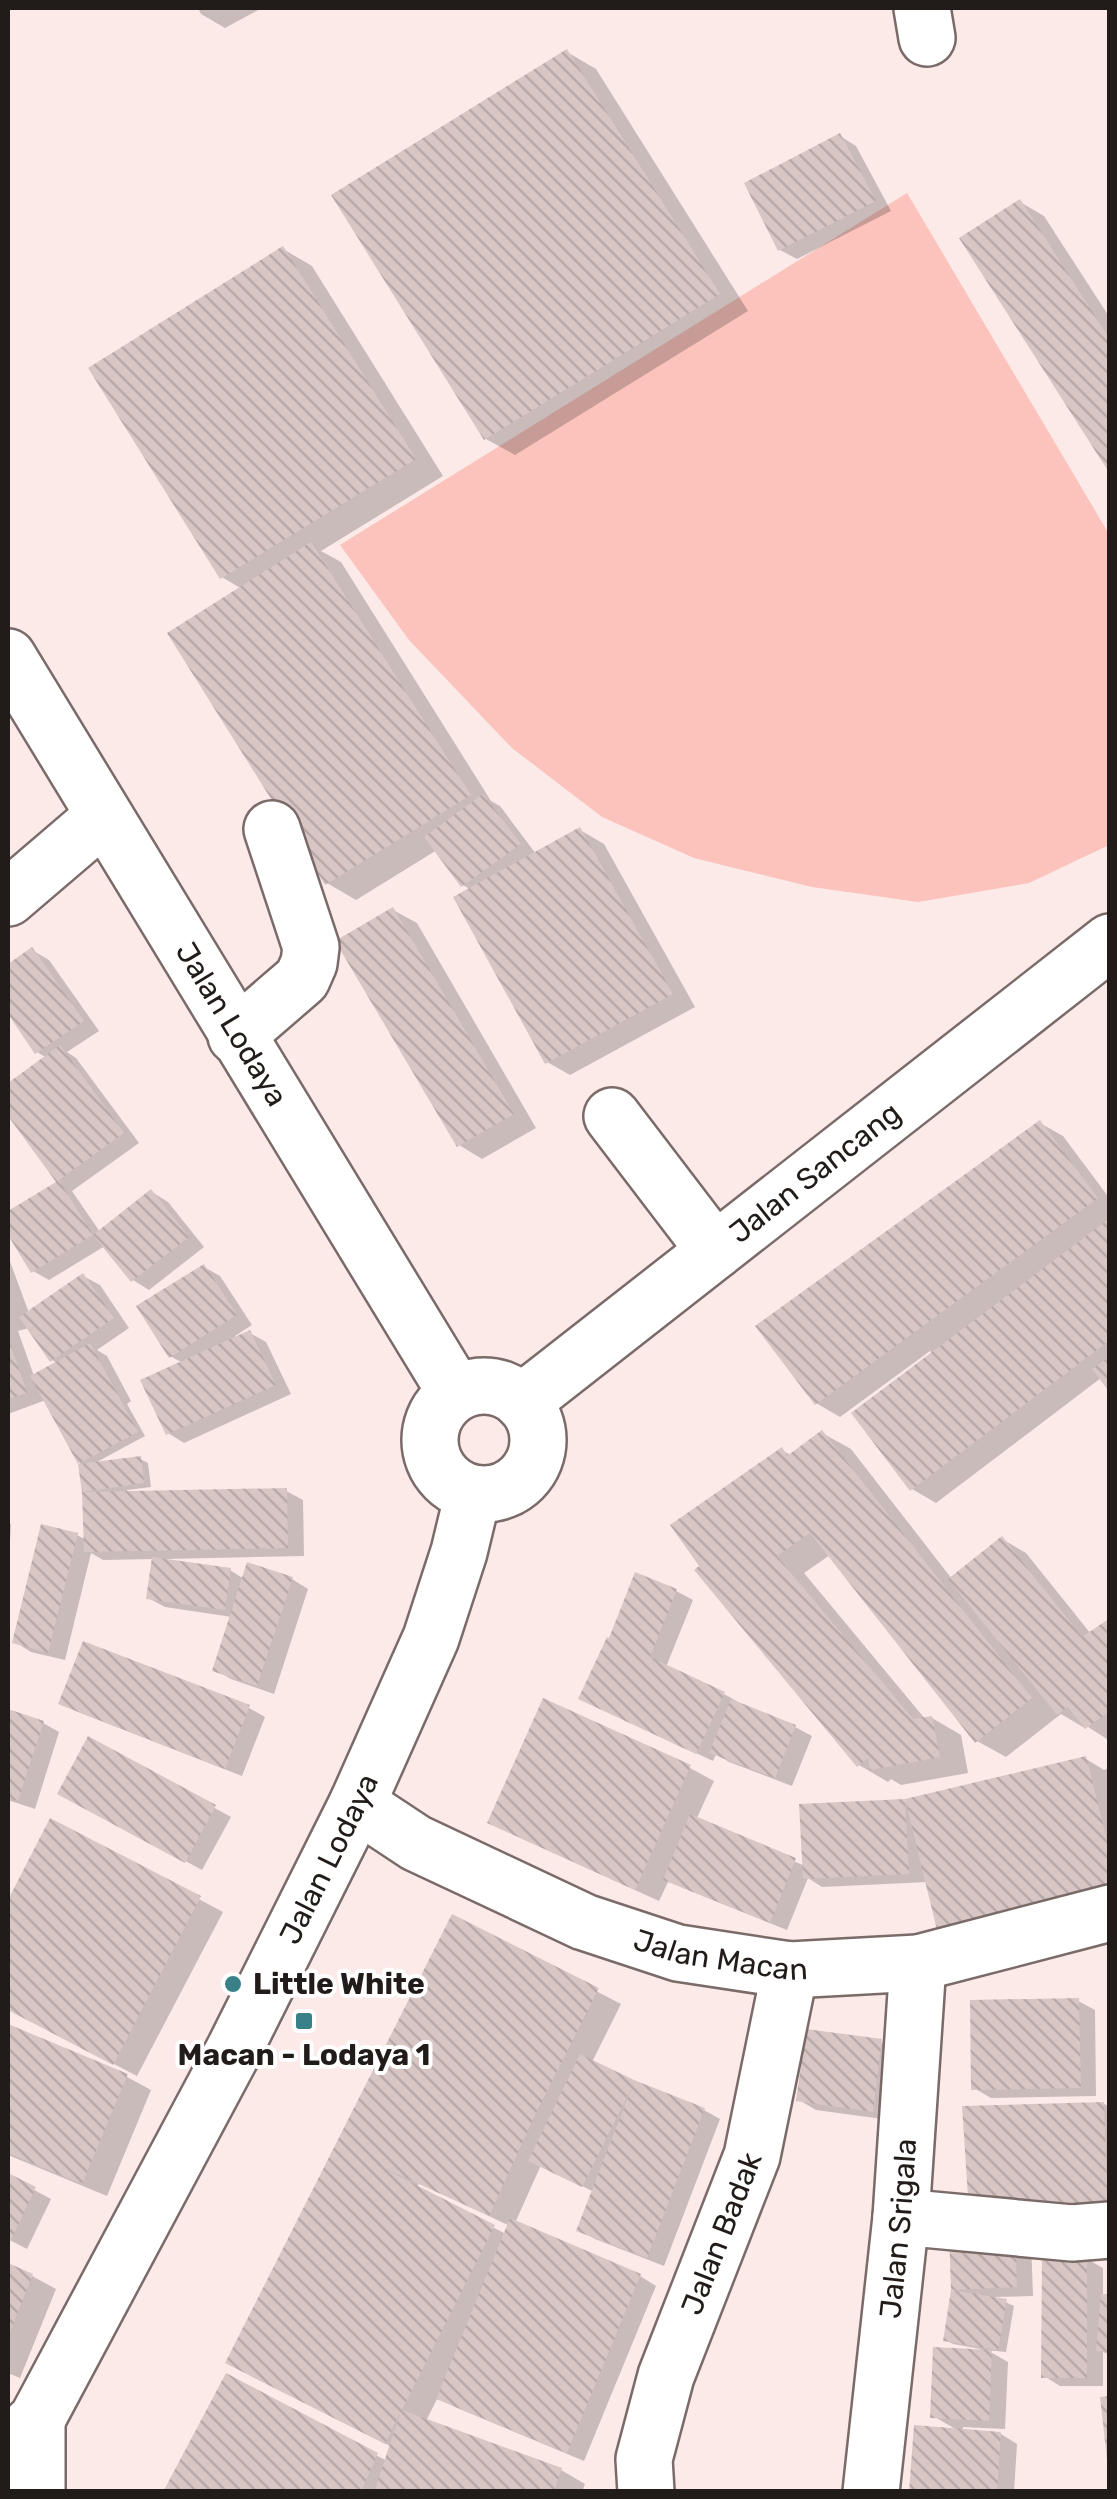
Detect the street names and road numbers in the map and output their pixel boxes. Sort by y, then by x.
street label: Jalan Lodaya [168,936,295,1113]
street label: Jalan Sancang [722,1095,908,1251]
street label: Jalan Lodaya [272,1768,386,1950]
street label: Jalan Macan [629,1922,809,1988]
street label: Jalan Srigala [872,2137,924,2320]
street label: Jalan Badak [674,2147,770,2320]

